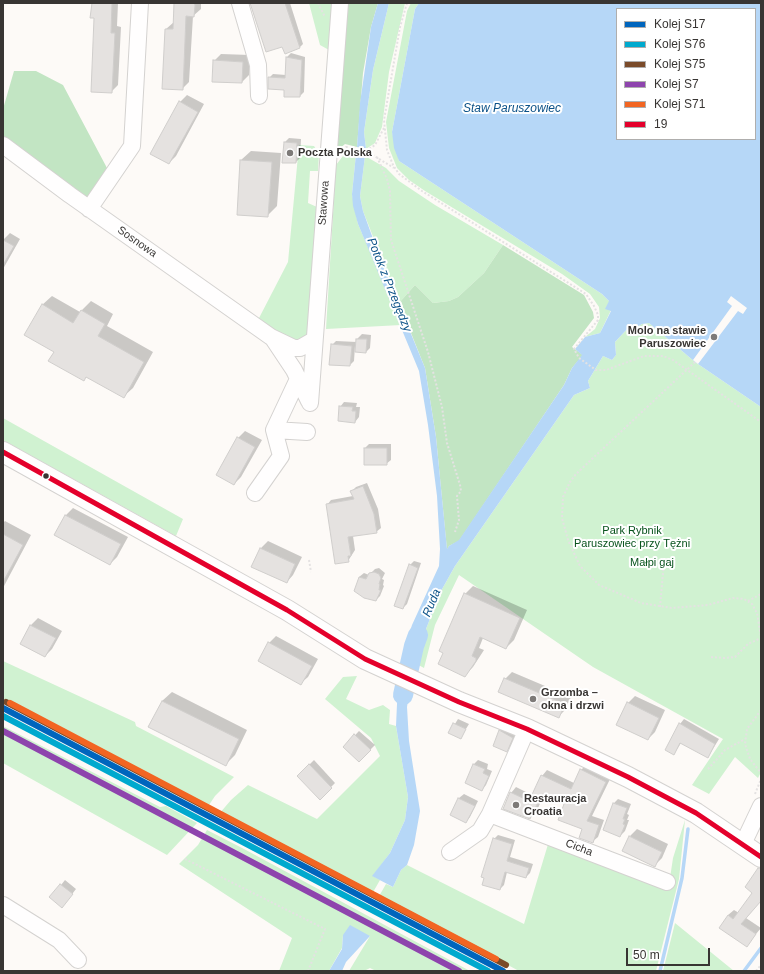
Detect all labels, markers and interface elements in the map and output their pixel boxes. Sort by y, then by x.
legend [616,8,756,140]
text: Kolej S17 [654,17,705,31]
text: Kolej S76 [654,37,705,51]
text: Kolej S75 [654,57,705,71]
text: Kolej S7 [654,77,699,91]
text: Kolej S71 [654,97,705,111]
water label: Staw Paruszowiec [463,102,561,116]
text: 19 [654,117,667,131]
place label: Poczta Polska [298,146,372,160]
marker: Poczta Polska [285,148,295,158]
street label: Stawowa [316,180,332,226]
street label: Sosnowa [115,224,159,260]
water label: Potok z Przegędzy [364,236,414,334]
place label: Molo na stawie Paruszowiec [628,324,706,350]
marker: Molo na stawie Paruszowiec [709,332,719,342]
unlabelled marker [41,471,51,481]
park label: Park Rybnik Paruszowiec przy Tężni [574,524,690,550]
park label: Małpi gaj [630,556,674,570]
water label: Ruda [420,587,444,619]
place label: Grzomba – okna i drzwi [541,686,604,712]
marker: Grzomba – okna i drzwi [528,694,538,704]
place label: Restauracja Croatia [524,792,586,818]
marker: Restauracja Croatia [511,800,521,810]
street label: Cicha [564,837,594,859]
scale bar [628,940,712,966]
text: 50 m [633,948,660,962]

